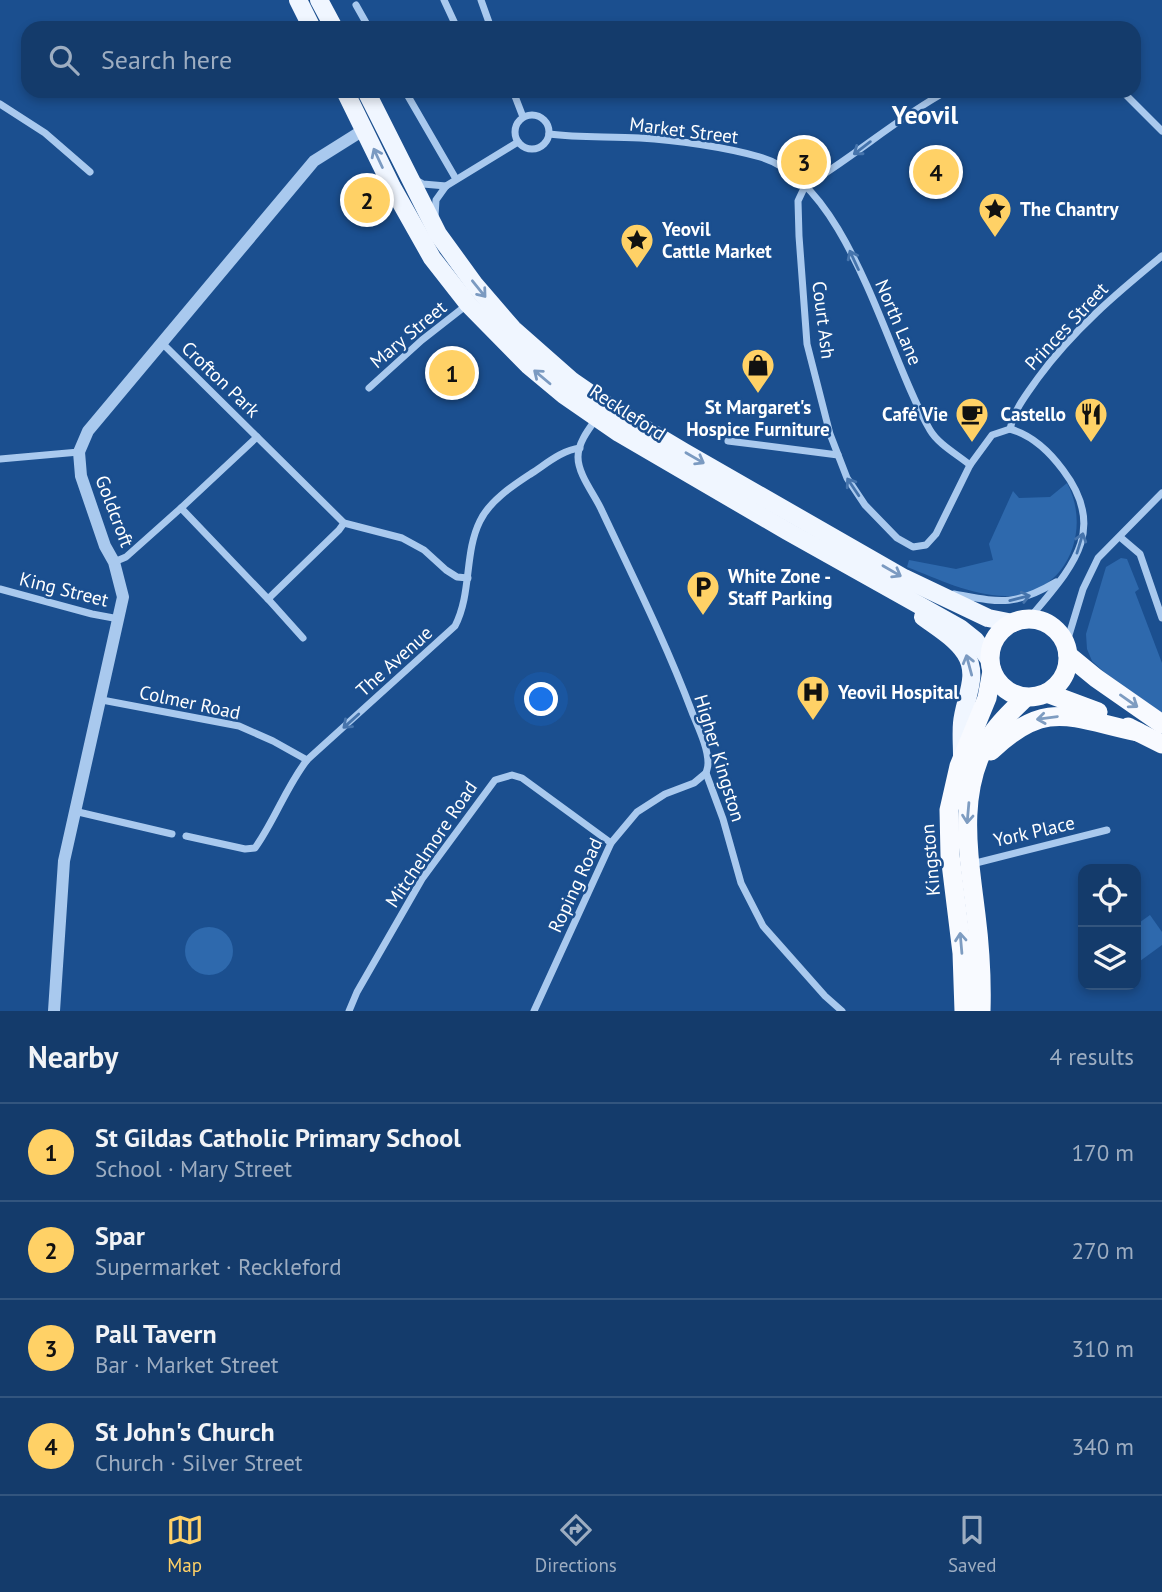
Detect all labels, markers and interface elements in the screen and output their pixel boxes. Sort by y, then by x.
search box [21,21,1141,98]
icon: search [45,41,83,79]
text: Search here [101,43,232,76]
district label: Yeovil [891,98,959,131]
street label: Market Street [628,111,740,149]
pin: 3 [781,136,827,188]
one-way arrow [853,141,872,155]
pin: 4 [913,146,959,198]
one-way arrow [371,147,384,169]
pin: 2 [344,174,390,226]
place icon: The Chantry [976,190,1014,239]
place label: The Chantry [1020,197,1119,221]
place label: Yeovil Cattle Market [661,217,772,263]
place icon: Yeovil Cattle Market [618,221,656,270]
one-way arrow [847,250,861,271]
street label: North Lane [870,276,928,368]
street label: Princes Street [1019,277,1113,375]
one-way arrow [471,279,487,297]
street label: Court Ash [807,280,841,360]
street label: Mary Street [365,295,452,373]
street label: Crofton Park [177,336,265,422]
shop icon: St Margaret's Hospice Furniture [739,346,777,395]
pin: 1 [429,347,475,399]
one-way arrow [533,369,551,385]
street label: Reckleford [586,379,670,445]
place label: St Margaret's Hospice Furniture [686,395,830,441]
cafe icon: Café Vie [953,395,991,444]
restaurant icon: Castello [1072,395,1110,444]
place label: Café Vie [882,402,948,426]
place label: Castello [1001,402,1066,426]
one-way arrow [684,451,704,465]
street label: Goldcroft [90,472,140,551]
one-way arrow [846,478,860,497]
one-way arrow [1075,532,1088,554]
place label: White Zone - Staff Parking [728,564,833,610]
one-way arrow [882,564,902,578]
street label: King Street [17,566,112,612]
parking icon: White Zone - Staff Parking [684,568,722,617]
one-way arrow [1008,591,1031,604]
street label: The Avenue [351,620,437,702]
one-way arrow [961,654,974,676]
hospital icon: Yeovil Hospital [794,673,832,722]
street label: Colmer Road [137,680,243,724]
place label: Yeovil Hospital [837,680,959,704]
your location [524,682,558,716]
street label: Higher Kingston [689,692,751,824]
one-way arrow [1119,694,1138,708]
one-way arrow [1036,711,1059,724]
one-way arrow [342,713,360,729]
street label: Mitchelmore Road [380,776,482,912]
one-way arrow [961,801,974,824]
street label: York Place [991,810,1077,852]
street label: Kingston [915,823,945,897]
street label: Roping Road [543,834,607,936]
map controls [1078,864,1141,990]
button: locate [1078,864,1141,927]
button: layers [1078,927,1141,990]
one-way arrow [954,932,967,955]
text: Nearby [28,1037,118,1076]
text: 4 results [1050,1042,1134,1071]
text: St Gildas Catholic Primary School [95,1121,461,1154]
text: 1 [44,1138,58,1167]
text: 170 m [1072,1138,1134,1167]
text: School · Mary Street [95,1154,292,1183]
text: Spar [95,1219,145,1252]
text: 2 [44,1236,58,1265]
text: 270 m [1072,1236,1134,1265]
text: Supermarket · Reckleford [95,1252,342,1281]
text: Pall Tavern [95,1317,217,1350]
text: 3 [44,1334,58,1363]
text: 310 m [1072,1334,1134,1363]
text: Bar · Market Street [95,1350,279,1379]
text: St John's Church [95,1415,275,1448]
text: 4 [44,1432,58,1461]
text: 340 m [1072,1432,1134,1461]
text: Church · Silver Street [95,1448,303,1477]
tab: Map [166,1511,204,1577]
tab: Directions [535,1511,617,1577]
tab: Saved [948,1511,996,1577]

